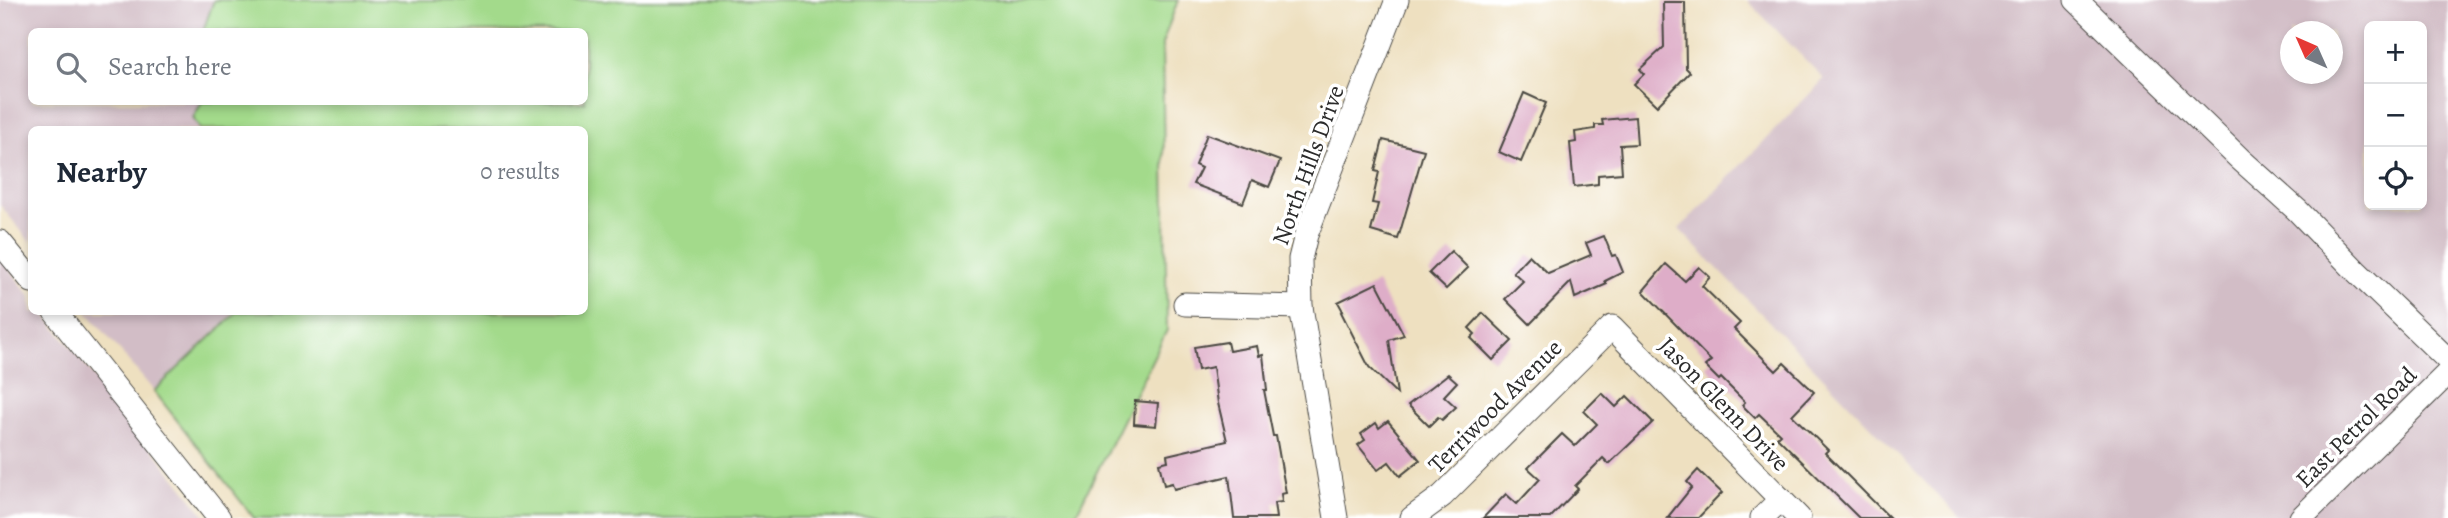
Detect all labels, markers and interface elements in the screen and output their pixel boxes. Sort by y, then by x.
north arrow [2280,21,2343,84]
map controls [2364,21,2427,210]
button: + [2364,21,2427,84]
search box [28,28,588,105]
icon: search [52,48,90,86]
text: Search here [108,49,232,84]
street label: North Hills Drive [1264,81,1352,249]
button: − [2364,84,2427,147]
button: locate [2364,147,2427,210]
text: Nearby [56,152,147,192]
text: 0 results [480,156,560,187]
street label: Jason Glenn Drive [1652,330,1796,478]
street label: Terriwood Avenue [1421,332,1569,480]
street label: East Petrol Road [2288,359,2424,495]

